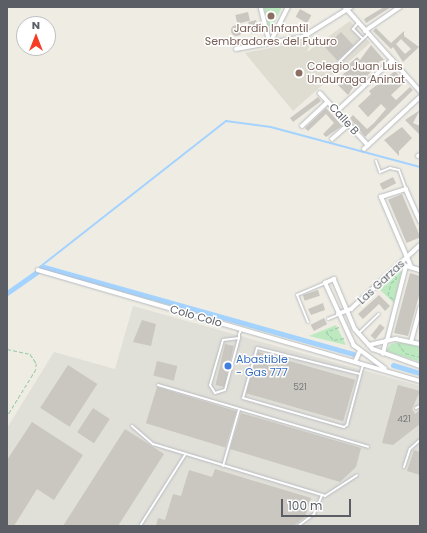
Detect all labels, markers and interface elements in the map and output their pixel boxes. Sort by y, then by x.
marker: Jardín Infantil Sembradores del Futuro [266,11,276,21]
north arrow [16,16,56,56]
text: N [32,17,40,33]
place label: Jardín Infantil Sembradores del Futuro [205,22,337,48]
place label: Colegio Juan Luis Undurraga Aninat [307,60,405,86]
marker: Colegio Juan Luis Undurraga Aninat [294,68,304,78]
street label: Calle B [326,101,362,137]
street label: Las Garzas [355,257,407,307]
street label: Colo Colo [168,302,224,330]
place label: Abastible - Gas 777 [236,353,288,379]
marker: Abastible - Gas 777 [223,361,233,371]
house number: 521 [293,382,307,392]
house number: 421 [397,414,411,424]
scale bar [283,491,353,517]
text: 100 m [288,497,322,514]

